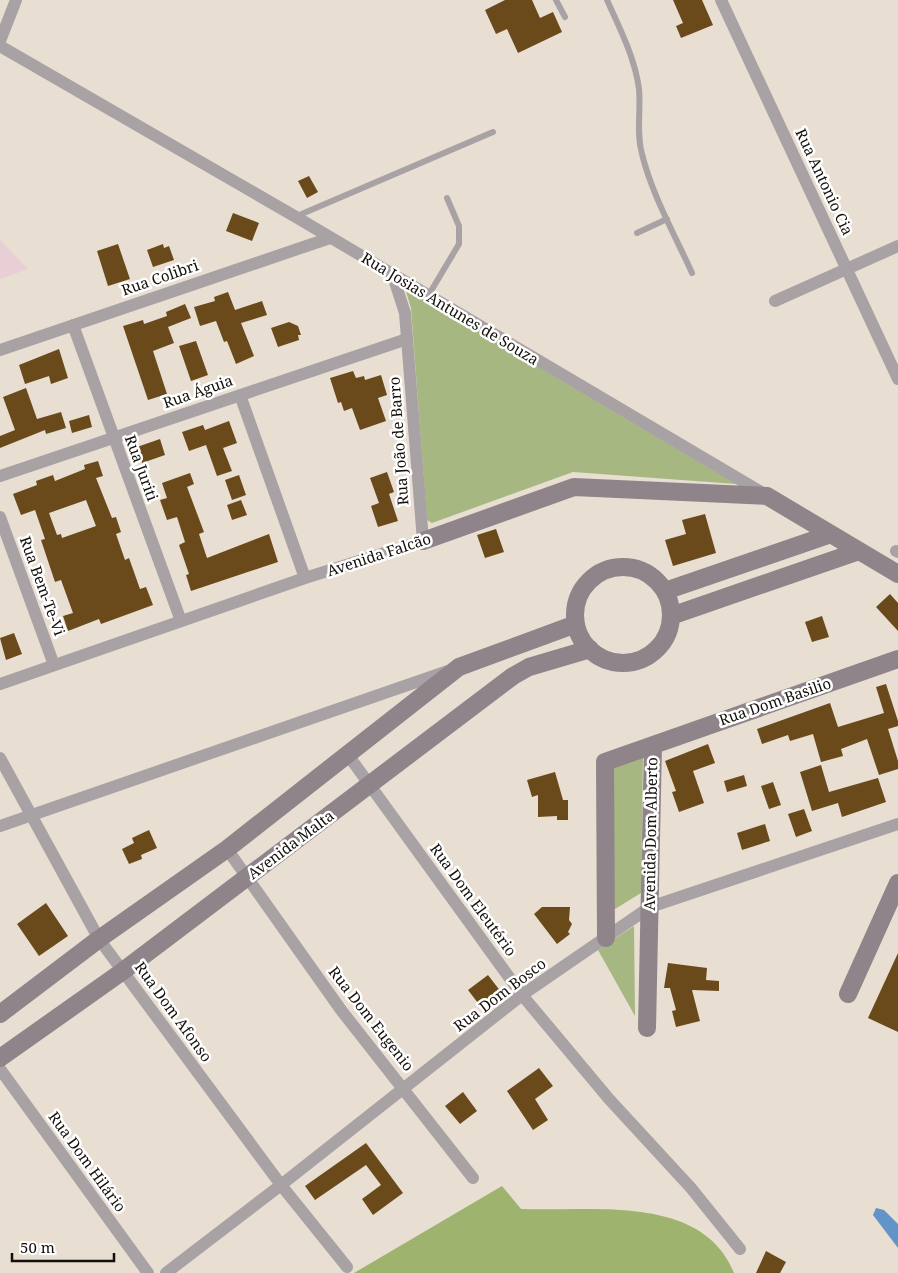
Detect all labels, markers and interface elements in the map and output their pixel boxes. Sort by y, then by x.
street label: Rua Antonio Cia [791,125,858,238]
street label: Rua Josias Antunes de Souza [358,247,543,369]
street label: Rua Colibri [119,254,201,300]
street label: Rua Águia [160,370,235,412]
street label: Rua João de Barro [384,376,412,506]
street label: Rua Juriti [121,432,163,503]
street label: Avenida Falcão [324,528,433,580]
street label: Rua Bem-Te-Vi [16,533,70,638]
street label: Rua Dom Basilio [716,673,833,730]
street label: Avenida Dom Alberto [639,757,661,911]
street label: Avenida Malta [243,805,338,883]
street label: Rua Dom Eleutério [426,839,521,960]
street label: Rua Dom Bosco [449,953,550,1035]
street label: Rua Dom Afonso [131,957,217,1066]
street label: Rua Dom Eugenio [325,962,419,1075]
street label: Rua Dom Hilário [45,1107,131,1216]
scale bar [12,1230,115,1262]
text: 50 m [20,1237,55,1257]

